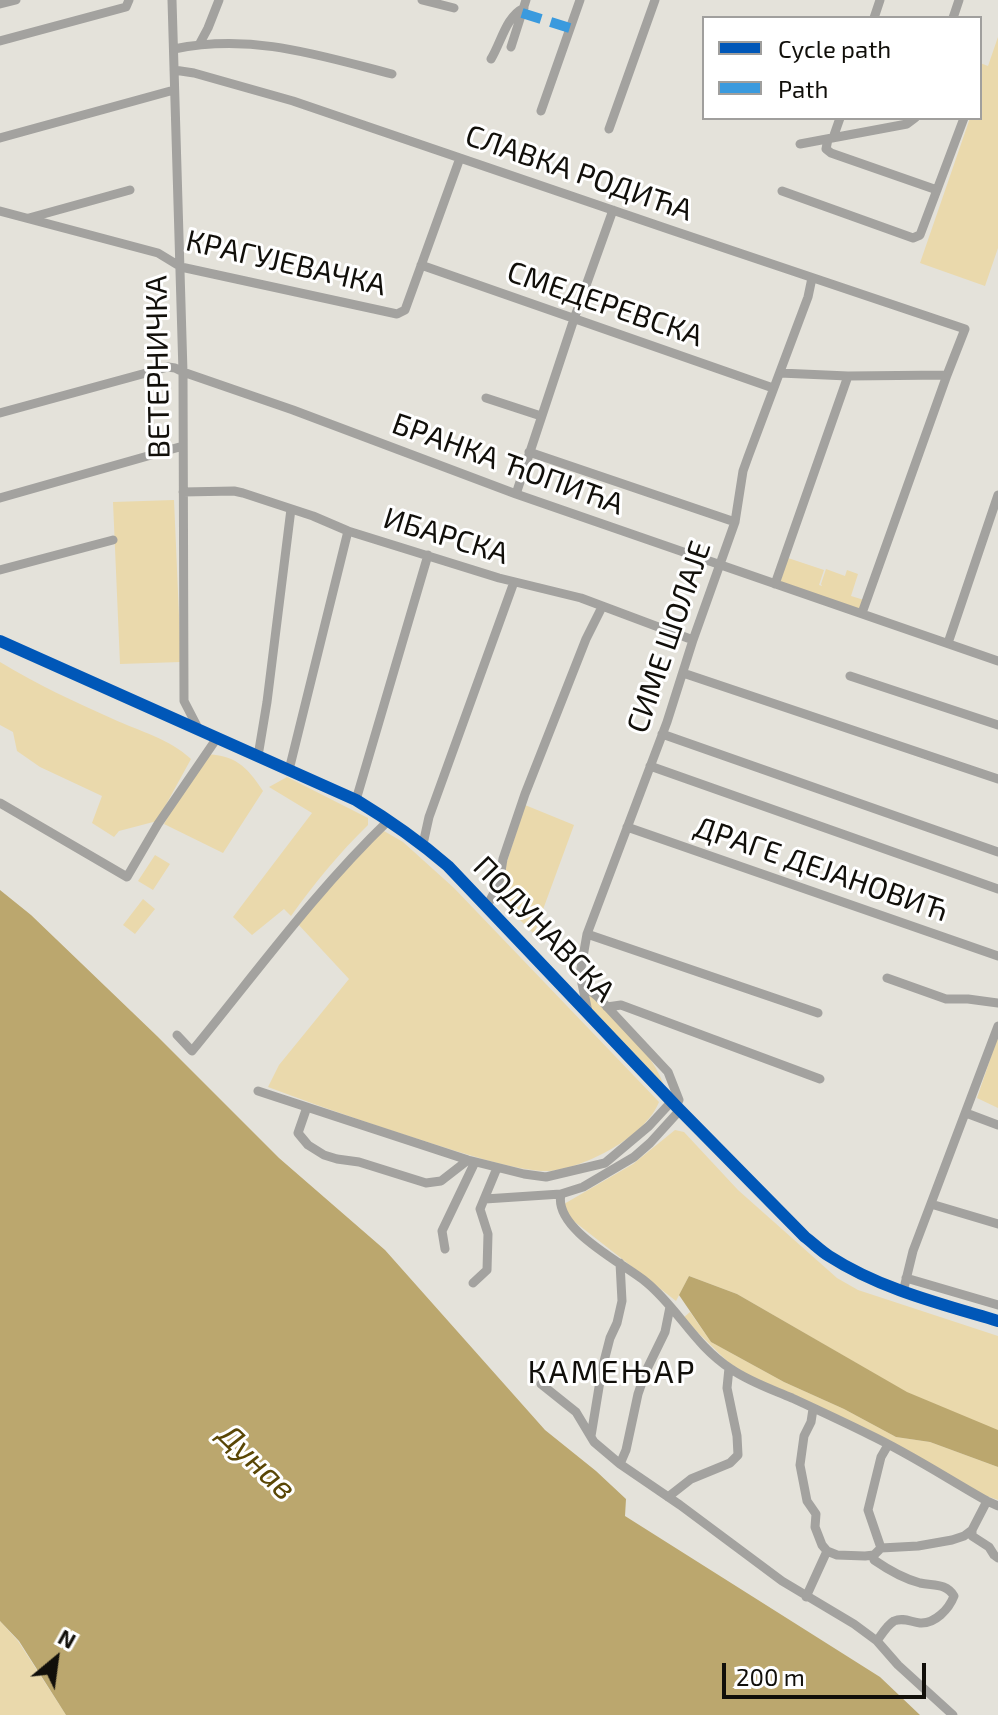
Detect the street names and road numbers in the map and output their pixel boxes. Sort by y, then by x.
street label: СЛАВКА РОДИЋА [461,117,697,229]
street label: КРАГУЈЕВАЧКА [182,222,390,304]
street label: СМЕДЕРЕВСКА [502,254,708,354]
street label: ВЕТЕРНИЧКА [138,275,178,459]
street label: БРАНКА ЋОПИЋА [387,405,629,523]
street label: ИБАРСКА [379,500,513,572]
street label: СИМЕ ШОЛАЈЕ [619,536,719,738]
street label: ДРАГЕ ДЕЈАНОВИЋ [690,809,952,929]
street label: ПОДУНАВСКА [466,849,622,1009]

